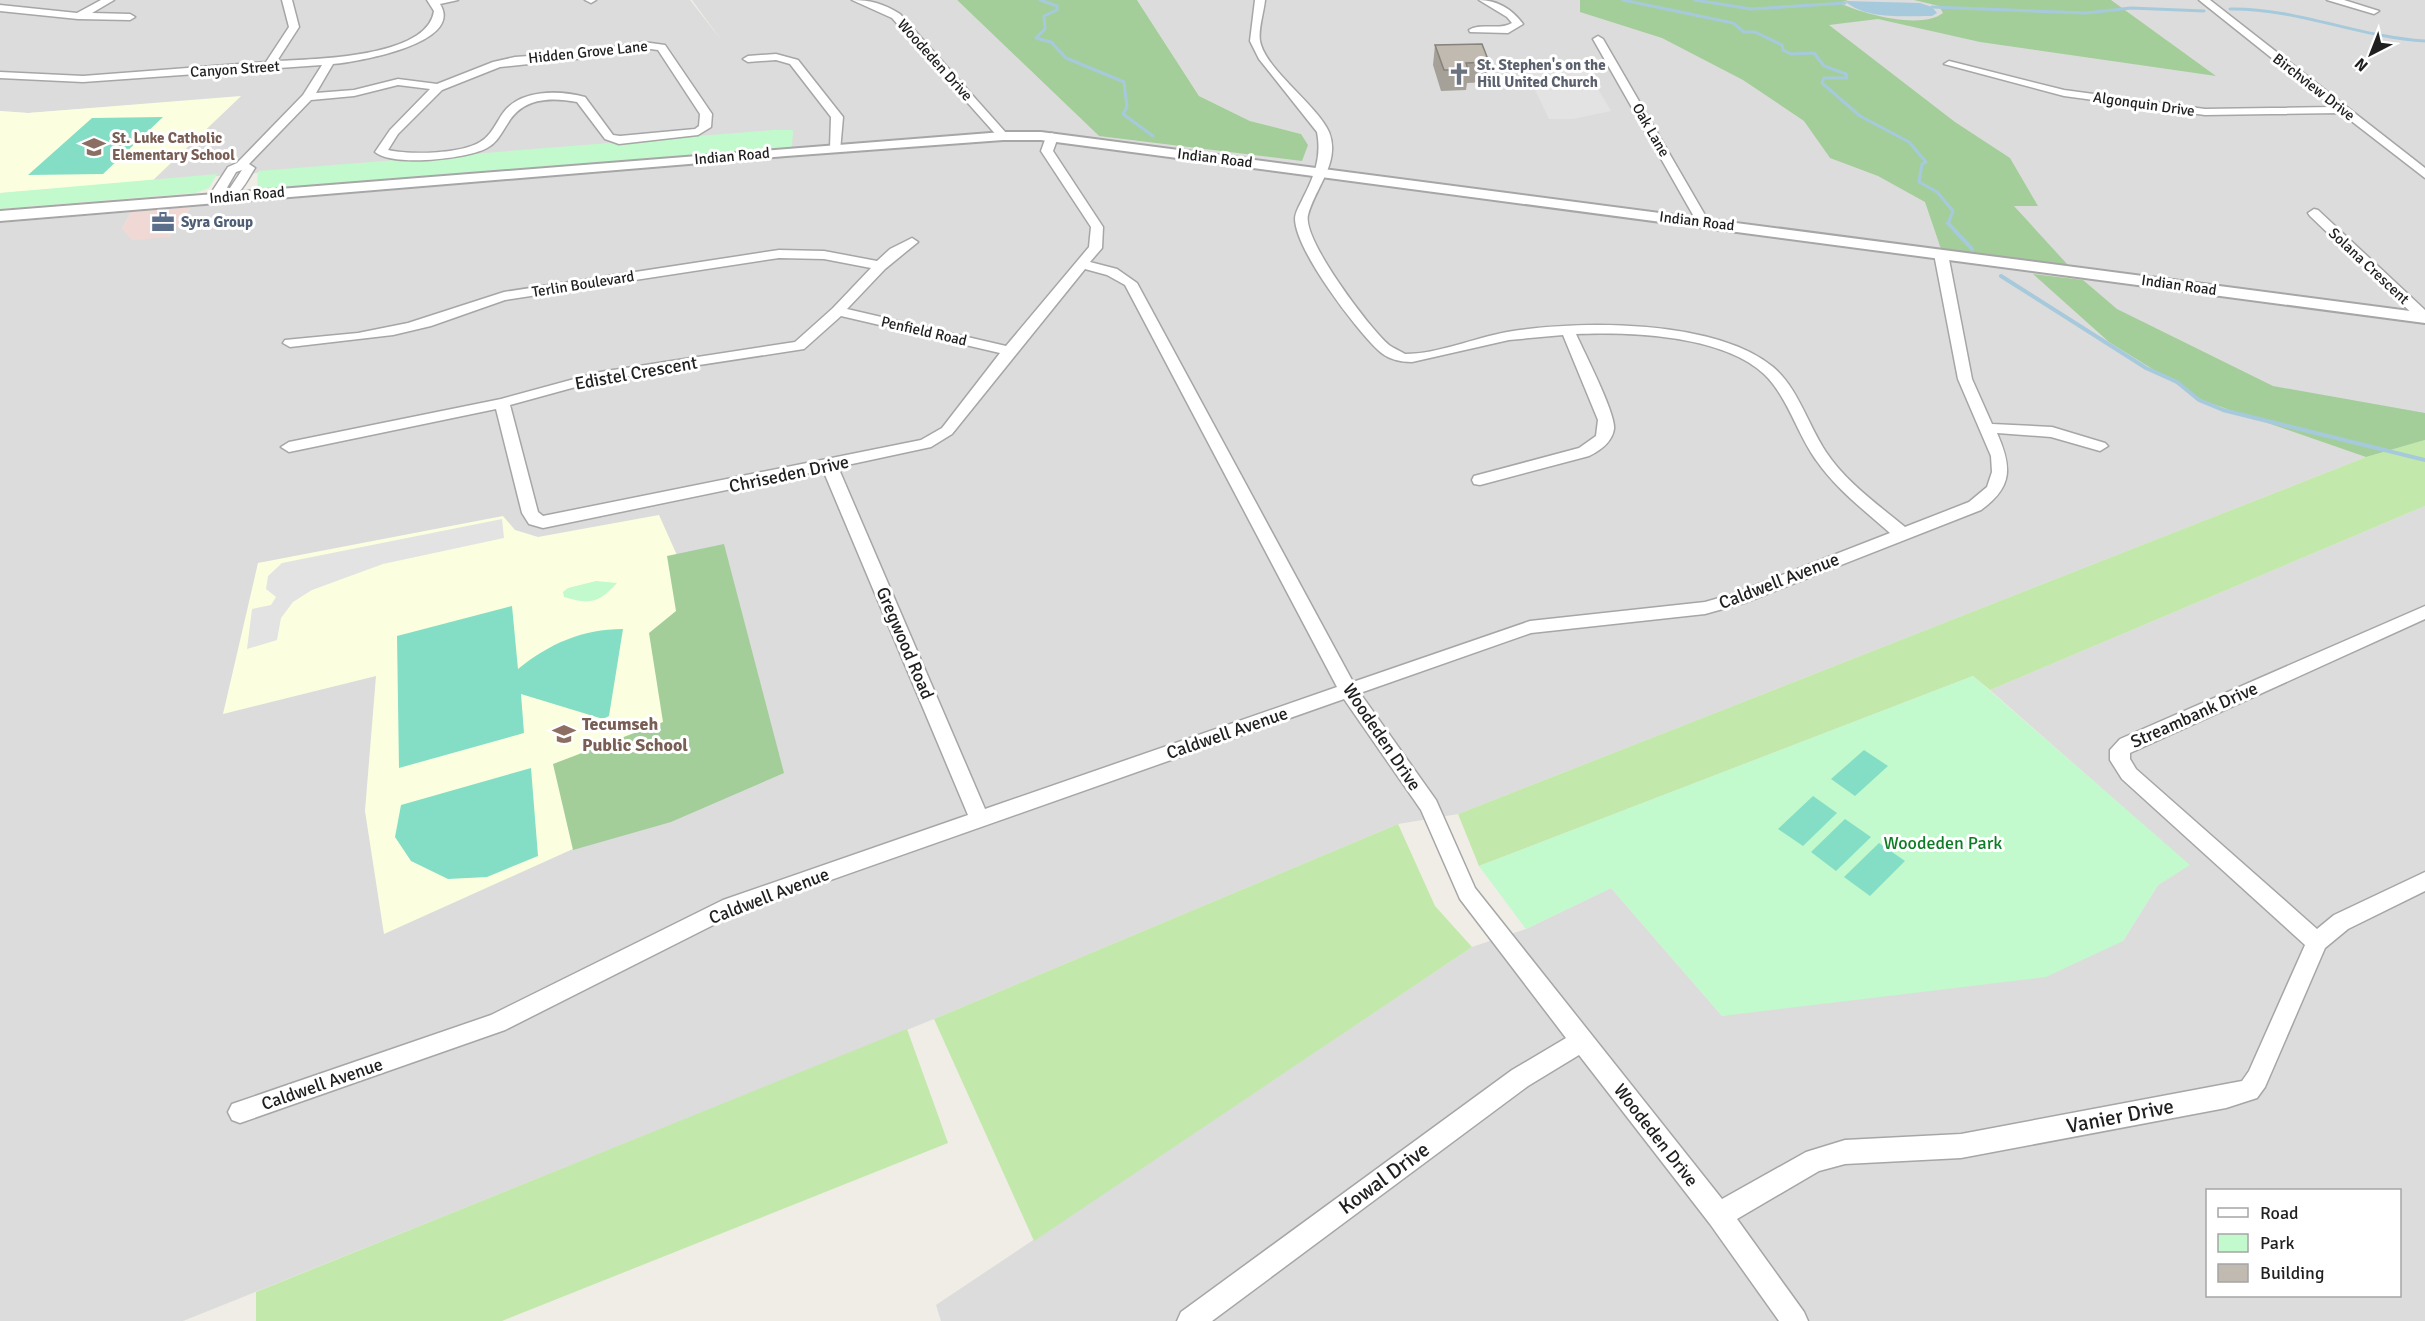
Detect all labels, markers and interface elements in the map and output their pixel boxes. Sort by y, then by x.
street label: Woodeden Drive [894,15,976,105]
north arrow [2341,24,2401,84]
street label: Hidden Grove Lane [527,37,649,67]
street label: Birchview Drive [2269,49,2359,125]
text: N [2351,53,2372,76]
place label: St. Stephen's on the Hill United Church [1477,56,1606,91]
street label: Canyon Street [190,57,280,81]
church icon: St. Stephen's on the Hill United Church [1446,61,1472,87]
street label: Algonquin Drive [2092,88,2196,120]
street label: Oak Lane [1628,100,1674,160]
place label: St. Luke Catholic Elementary School [112,129,235,164]
school or university icon: St. Luke Catholic Elementary School [81,134,107,160]
street label: Indian Road [693,144,771,168]
street label: Indian Road [1176,144,1254,172]
street label: Indian Road [208,183,286,207]
street label: Indian Road [1658,207,1736,235]
office icon: Syra Group [150,209,176,235]
place label: Syra Group [181,213,253,231]
street label: Solana Crescent [2325,224,2413,308]
street label: Terlin Boulevard [531,267,636,301]
street label: Indian Road [2140,271,2218,299]
street label: Penfield Road [879,312,969,350]
street label: Edistel Crescent [573,351,699,395]
street label: Chriseden Drive [727,451,851,497]
street label: Caldwell Avenue [1716,548,1842,614]
street label: Gregwood Road [871,584,939,702]
street label: Streambank Drive [2127,677,2261,753]
street label: Woodeden Drive [1338,679,1426,795]
street label: Caldwell Avenue [1163,702,1291,764]
place label: Tecumseh Public School [582,713,688,756]
school or university icon: Tecumseh Public School [551,721,577,747]
park label: Woodeden Park [1884,832,2002,854]
street label: Caldwell Avenue [706,863,832,929]
street label: Caldwell Avenue [258,1053,386,1115]
street label: Woodeden Drive [1609,1079,1703,1191]
street label: Vanier Drive [2064,1093,2176,1139]
street label: Kowal Drive [1333,1136,1435,1220]
legend [2206,1189,2401,1297]
text: Road [2260,1202,2299,1224]
text: Park [2260,1232,2295,1254]
text: Building [2260,1262,2324,1284]

